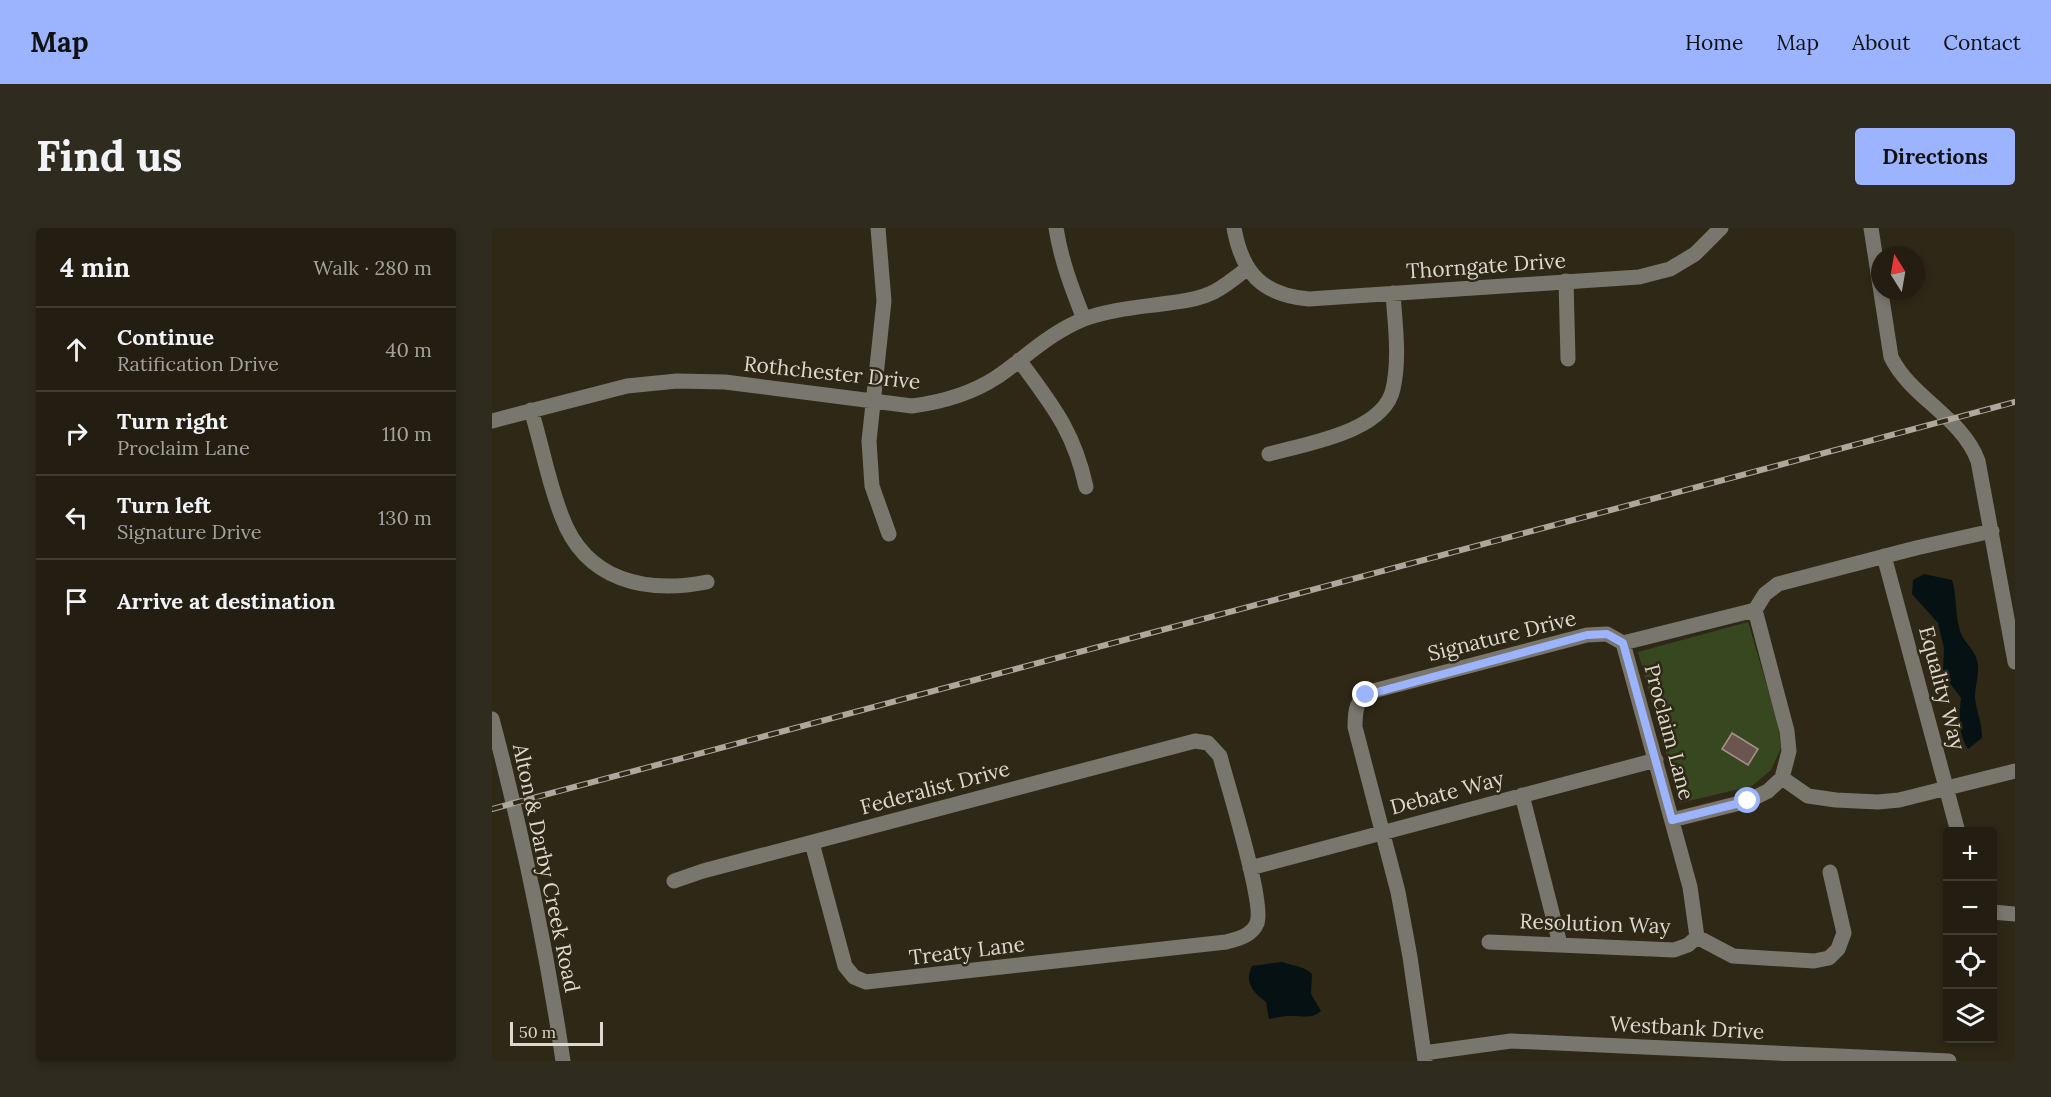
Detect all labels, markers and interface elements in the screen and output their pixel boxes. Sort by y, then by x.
text: Map [30,24,89,60]
text: Home [1685,29,1743,56]
text: Map [1776,29,1819,56]
text: About [1852,29,1910,56]
text: Contact [1943,29,2021,56]
button: Directions [1855,128,2015,185]
text: Find us [36,129,182,183]
street label: Thorngate Drive [1405,246,1567,285]
north arrow [1871,246,1925,300]
text: 4 min [60,251,130,284]
text: Walk · 280 m [313,255,432,280]
text: Continue [117,323,214,351]
icon: ahead [60,333,93,366]
text: 40 m [386,337,432,362]
street label: Rothchester Drive [742,350,922,395]
text: Ratification Drive [117,351,279,376]
text: Turn right [117,407,228,435]
icon: right [60,417,93,450]
text: 110 m [382,421,432,446]
text: Proclaim Lane [117,435,250,460]
text: Turn left [117,491,211,519]
icon: left [60,501,93,534]
text: 130 m [378,505,432,530]
text: Signature Drive [117,519,262,544]
icon: arrive [60,585,93,618]
text: Arrive at destination [117,587,335,615]
street label: Signature Drive [1425,604,1579,667]
street label: Equality Way [1913,623,1972,753]
street label: Proclaim Lane [1638,661,1701,803]
route end [1352,681,1378,707]
street label: Alton & Darby Creek Road [507,740,586,995]
street label: Federalist Drive [857,755,1013,820]
street label: Debate Way [1387,764,1507,821]
route start [1734,787,1760,813]
map controls [1943,827,1997,1043]
button: + [1943,827,1997,881]
button: − [1943,881,1997,935]
street label: Resolution Way [1519,907,1671,940]
street label: Treaty Lane [908,930,1026,971]
button: locate [1943,935,1997,989]
button: layers [1943,989,1997,1043]
street label: Westbank Drive [1609,1010,1765,1045]
scale bar [510,1019,603,1046]
text: 50 m [519,1022,556,1042]

